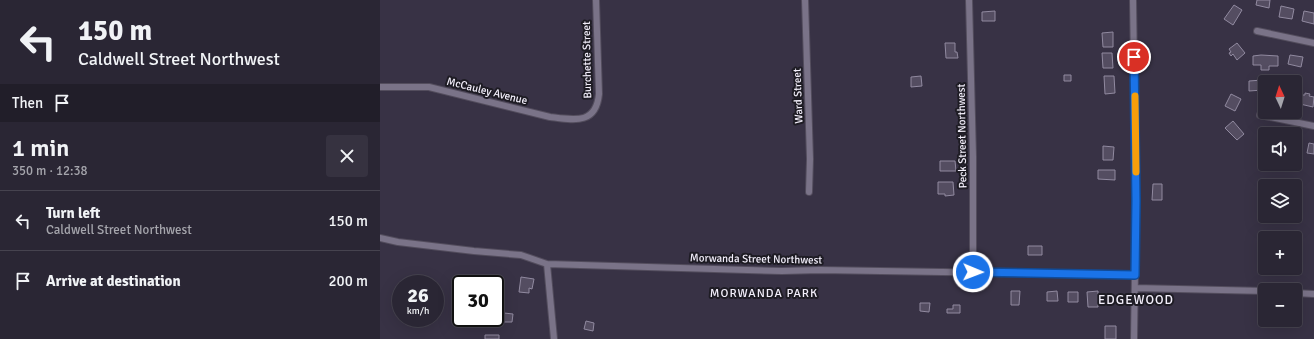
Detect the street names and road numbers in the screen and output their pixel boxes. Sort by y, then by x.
street label: Burchette Street [580,21,594,99]
street label: Ward Street [791,68,805,124]
street label: McCauley Avenue [445,75,529,107]
street label: Peck Street Northwest [955,83,969,188]
street label: Morwanda Street Northwest [690,251,822,267]

